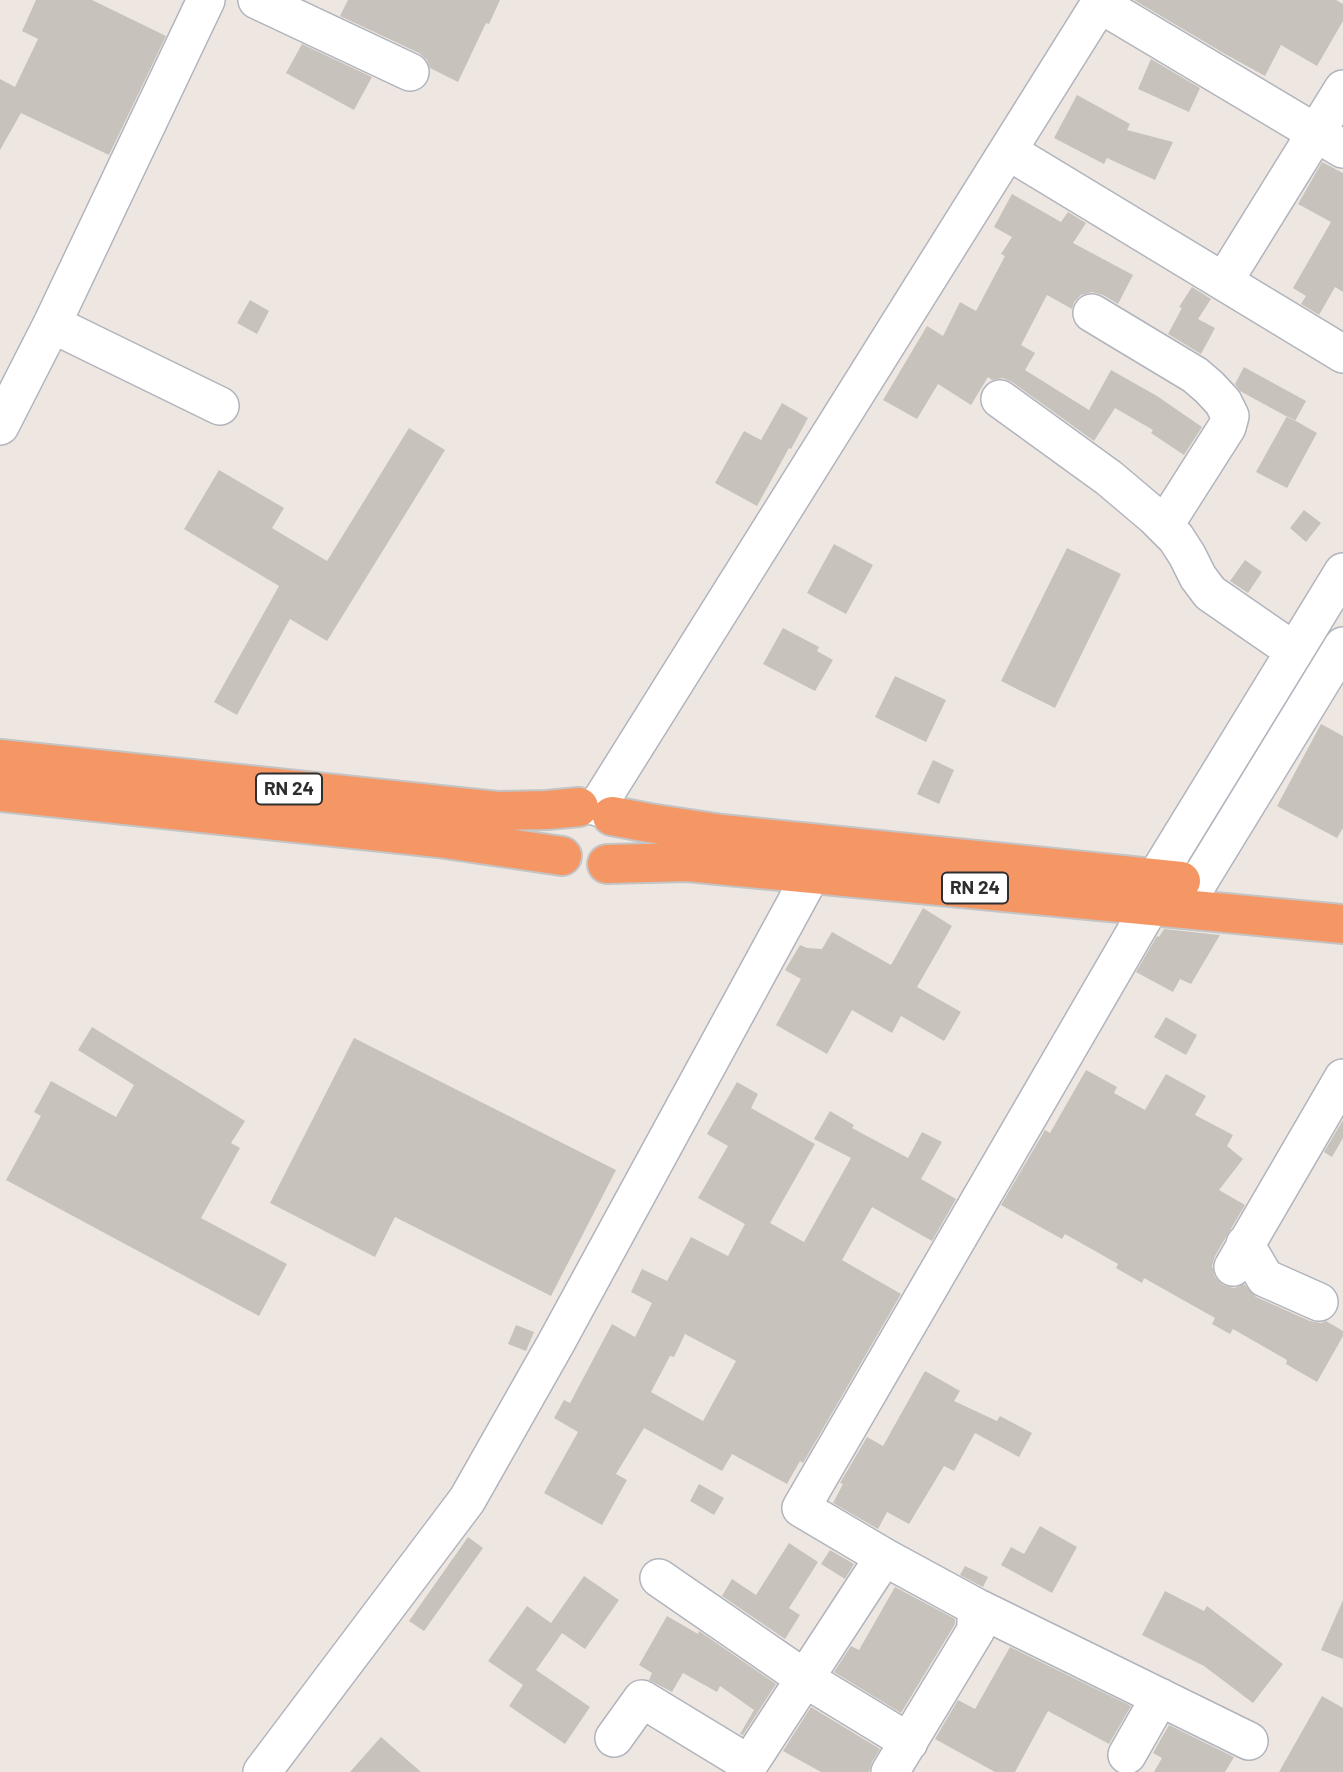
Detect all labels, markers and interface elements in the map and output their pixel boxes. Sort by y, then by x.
road number: RN 24 [256,774,322,804]
road number: RN 24 [942,873,1008,904]

